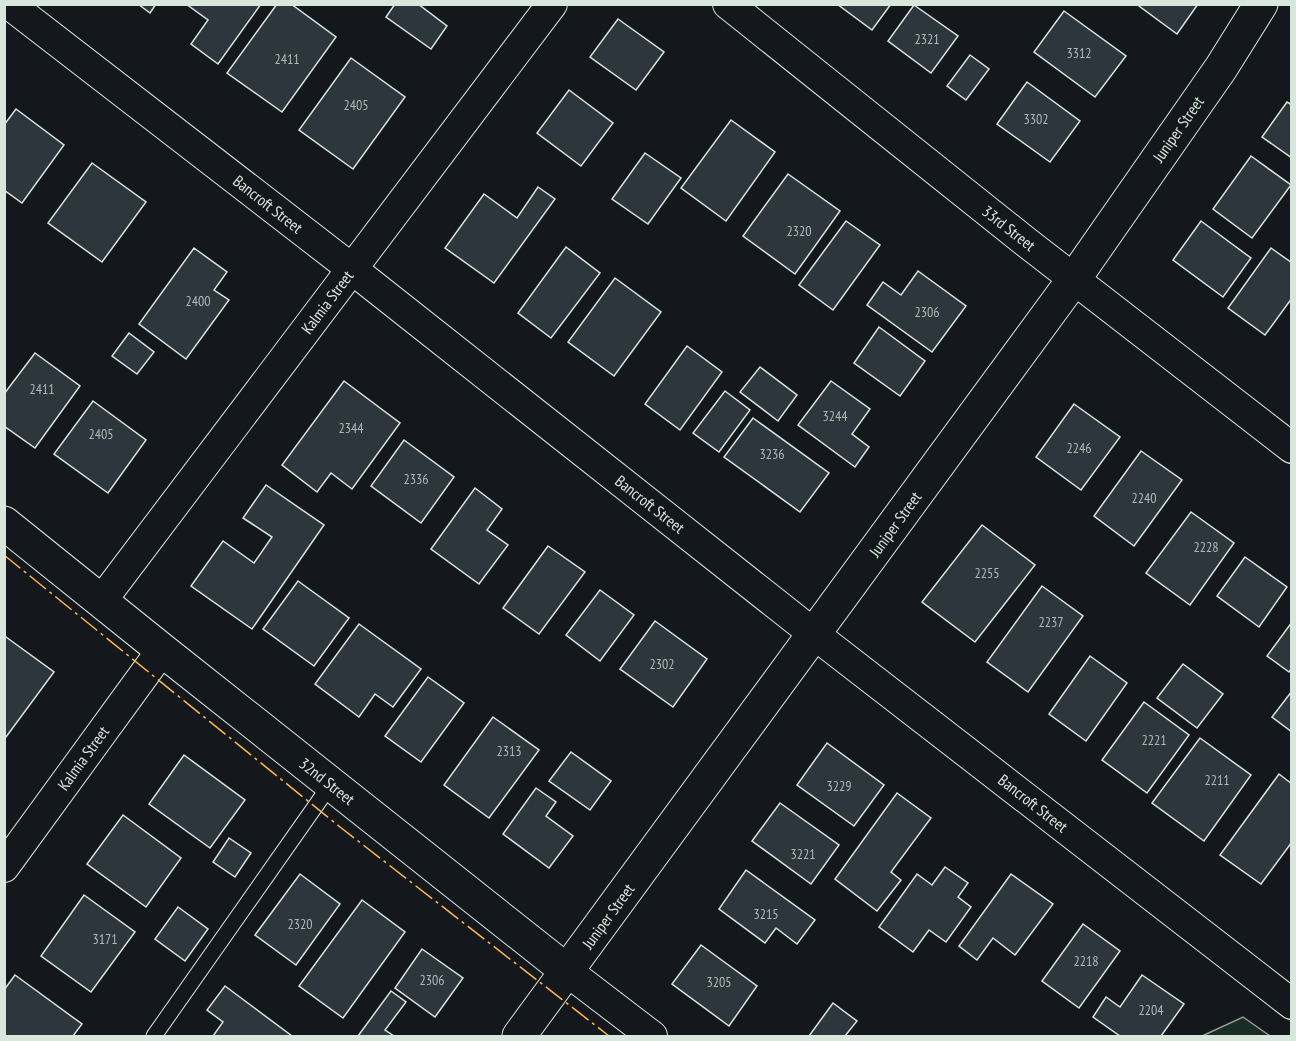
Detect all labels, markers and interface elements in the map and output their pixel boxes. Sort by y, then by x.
house number: 2321 [914,30,940,48]
house number: 3312 [1066,44,1092,62]
house number: 2411 [274,50,300,68]
street label: Juniper Street [1148,92,1208,167]
house number: 2405 [343,96,369,114]
house number: 3302 [1023,110,1049,128]
street label: Bancroft Street [229,171,307,238]
street label: 33rd Street [978,201,1040,255]
house number: 2320 [786,222,812,240]
street label: Kalmia Street [297,266,358,338]
house number: 2400 [185,292,211,310]
house number: 2306 [914,303,940,321]
house number: 2411 [29,380,55,398]
house number: 3244 [822,407,848,425]
house number: 2344 [338,419,364,437]
house number: 2405 [88,425,114,443]
house number: 2246 [1066,439,1092,457]
house number: 3236 [759,445,785,463]
house number: 2336 [403,470,429,488]
street label: Bancroft Street [611,471,689,538]
street label: Juniper Street [864,487,926,561]
house number: 2240 [1131,489,1157,507]
house number: 2228 [1193,538,1219,556]
house number: 2255 [974,564,1000,582]
house number: 2237 [1038,613,1064,631]
house number: 2302 [649,655,675,673]
street label: Kalmia Street [53,722,113,794]
house number: 2221 [1141,731,1167,749]
house number: 2313 [496,742,522,760]
street label: 32nd Street [295,753,359,809]
street label: Bancroft Street [994,770,1072,837]
house number: 2211 [1204,771,1230,789]
house number: 3229 [826,777,852,795]
house number: 3221 [790,845,816,863]
street label: Juniper Street [577,879,639,953]
house number: 3215 [753,905,779,923]
house number: 2320 [287,915,313,933]
house number: 3171 [92,930,118,948]
house number: 2218 [1073,952,1099,970]
house number: 2306 [419,971,445,989]
house number: 3205 [706,973,732,991]
house number: 2204 [1138,1001,1164,1019]

